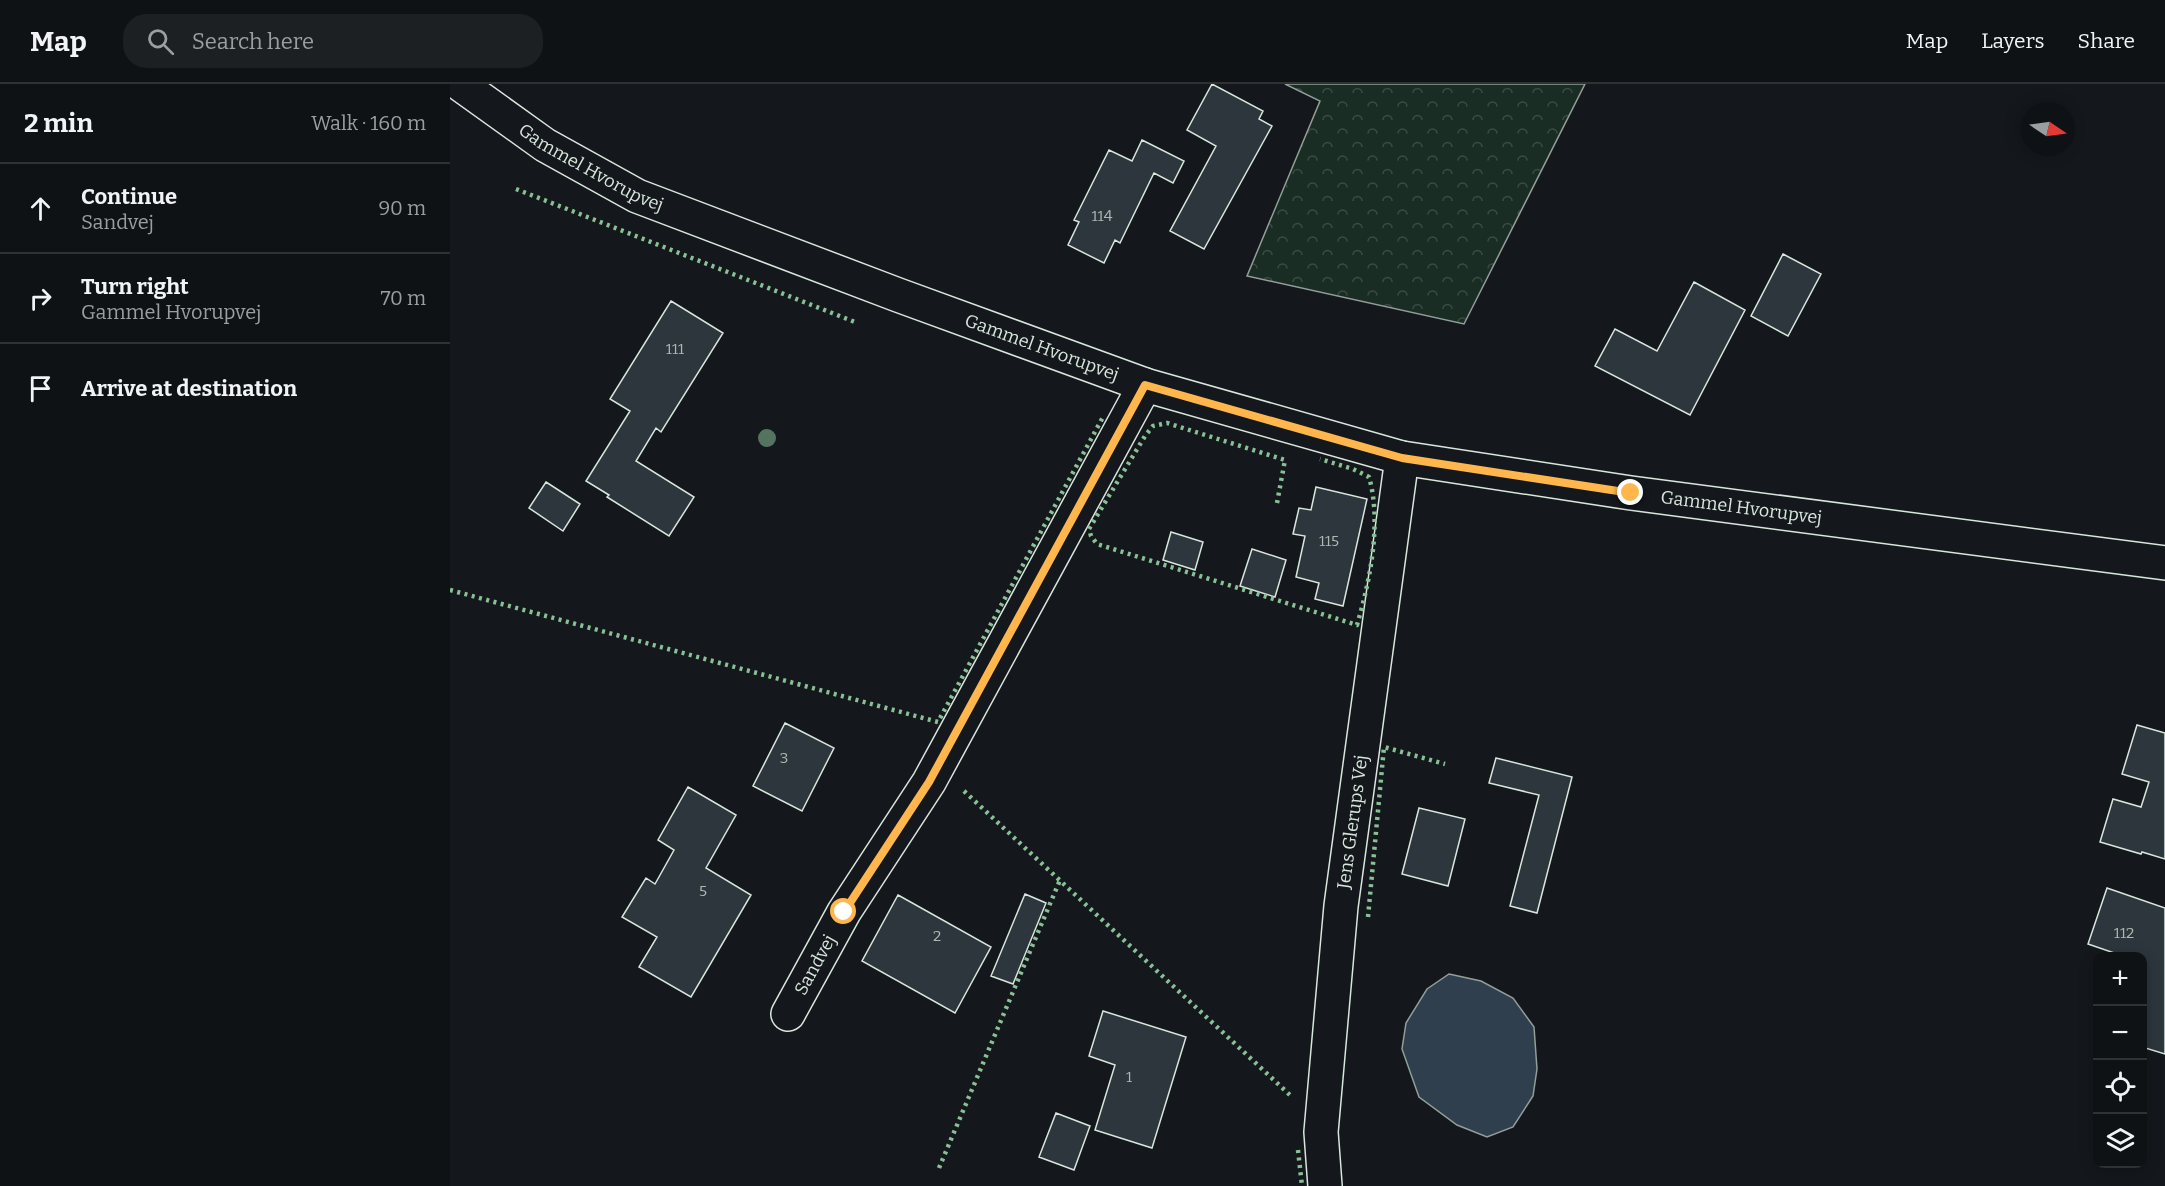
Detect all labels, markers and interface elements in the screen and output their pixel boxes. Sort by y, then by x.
search box [123,14,543,68]
text: Map [30,25,87,58]
icon: search [144,25,177,58]
text: Search here [192,28,314,55]
text: Map [1906,28,1948,54]
text: Layers [1981,28,2045,54]
text: Share [2078,28,2135,54]
north arrow [2021,102,2075,156]
text: 2 min [24,108,93,139]
text: Walk · 160 m [311,111,426,135]
street label: Gammel Hvorupvej [514,119,667,216]
text: Continue [81,183,177,210]
icon: ahead [24,192,57,225]
text: 90 m [378,196,426,220]
house number: 114 [1092,207,1113,225]
text: Sandvej [81,210,154,234]
text: Turn right [81,273,189,300]
icon: right [24,282,57,315]
text: 70 m [380,286,426,310]
text: Gammel Hvorupvej [81,300,261,324]
street label: Gammel Hvorupvej [962,309,1122,386]
house number: 111 [666,340,684,358]
icon: arrive [24,372,57,405]
text: Arrive at destination [81,375,297,402]
route end [1617,479,1643,505]
street label: Gammel Hvorupvej [1659,486,1823,529]
house number: 115 [1319,532,1339,550]
house number: 3 [780,749,788,767]
street label: Jens Glerups Vej [1332,753,1372,891]
house number: 5 [699,882,707,900]
route start [830,898,856,924]
house number: 112 [2114,924,2134,942]
house number: 2 [933,927,941,945]
street label: Sandvej [790,931,840,999]
map controls [2093,952,2147,1168]
button: + [2093,952,2147,1006]
button: − [2093,1006,2147,1060]
button: locate [2093,1060,2147,1114]
house number: 1 [1126,1068,1132,1086]
button: layers [2093,1114,2147,1168]

